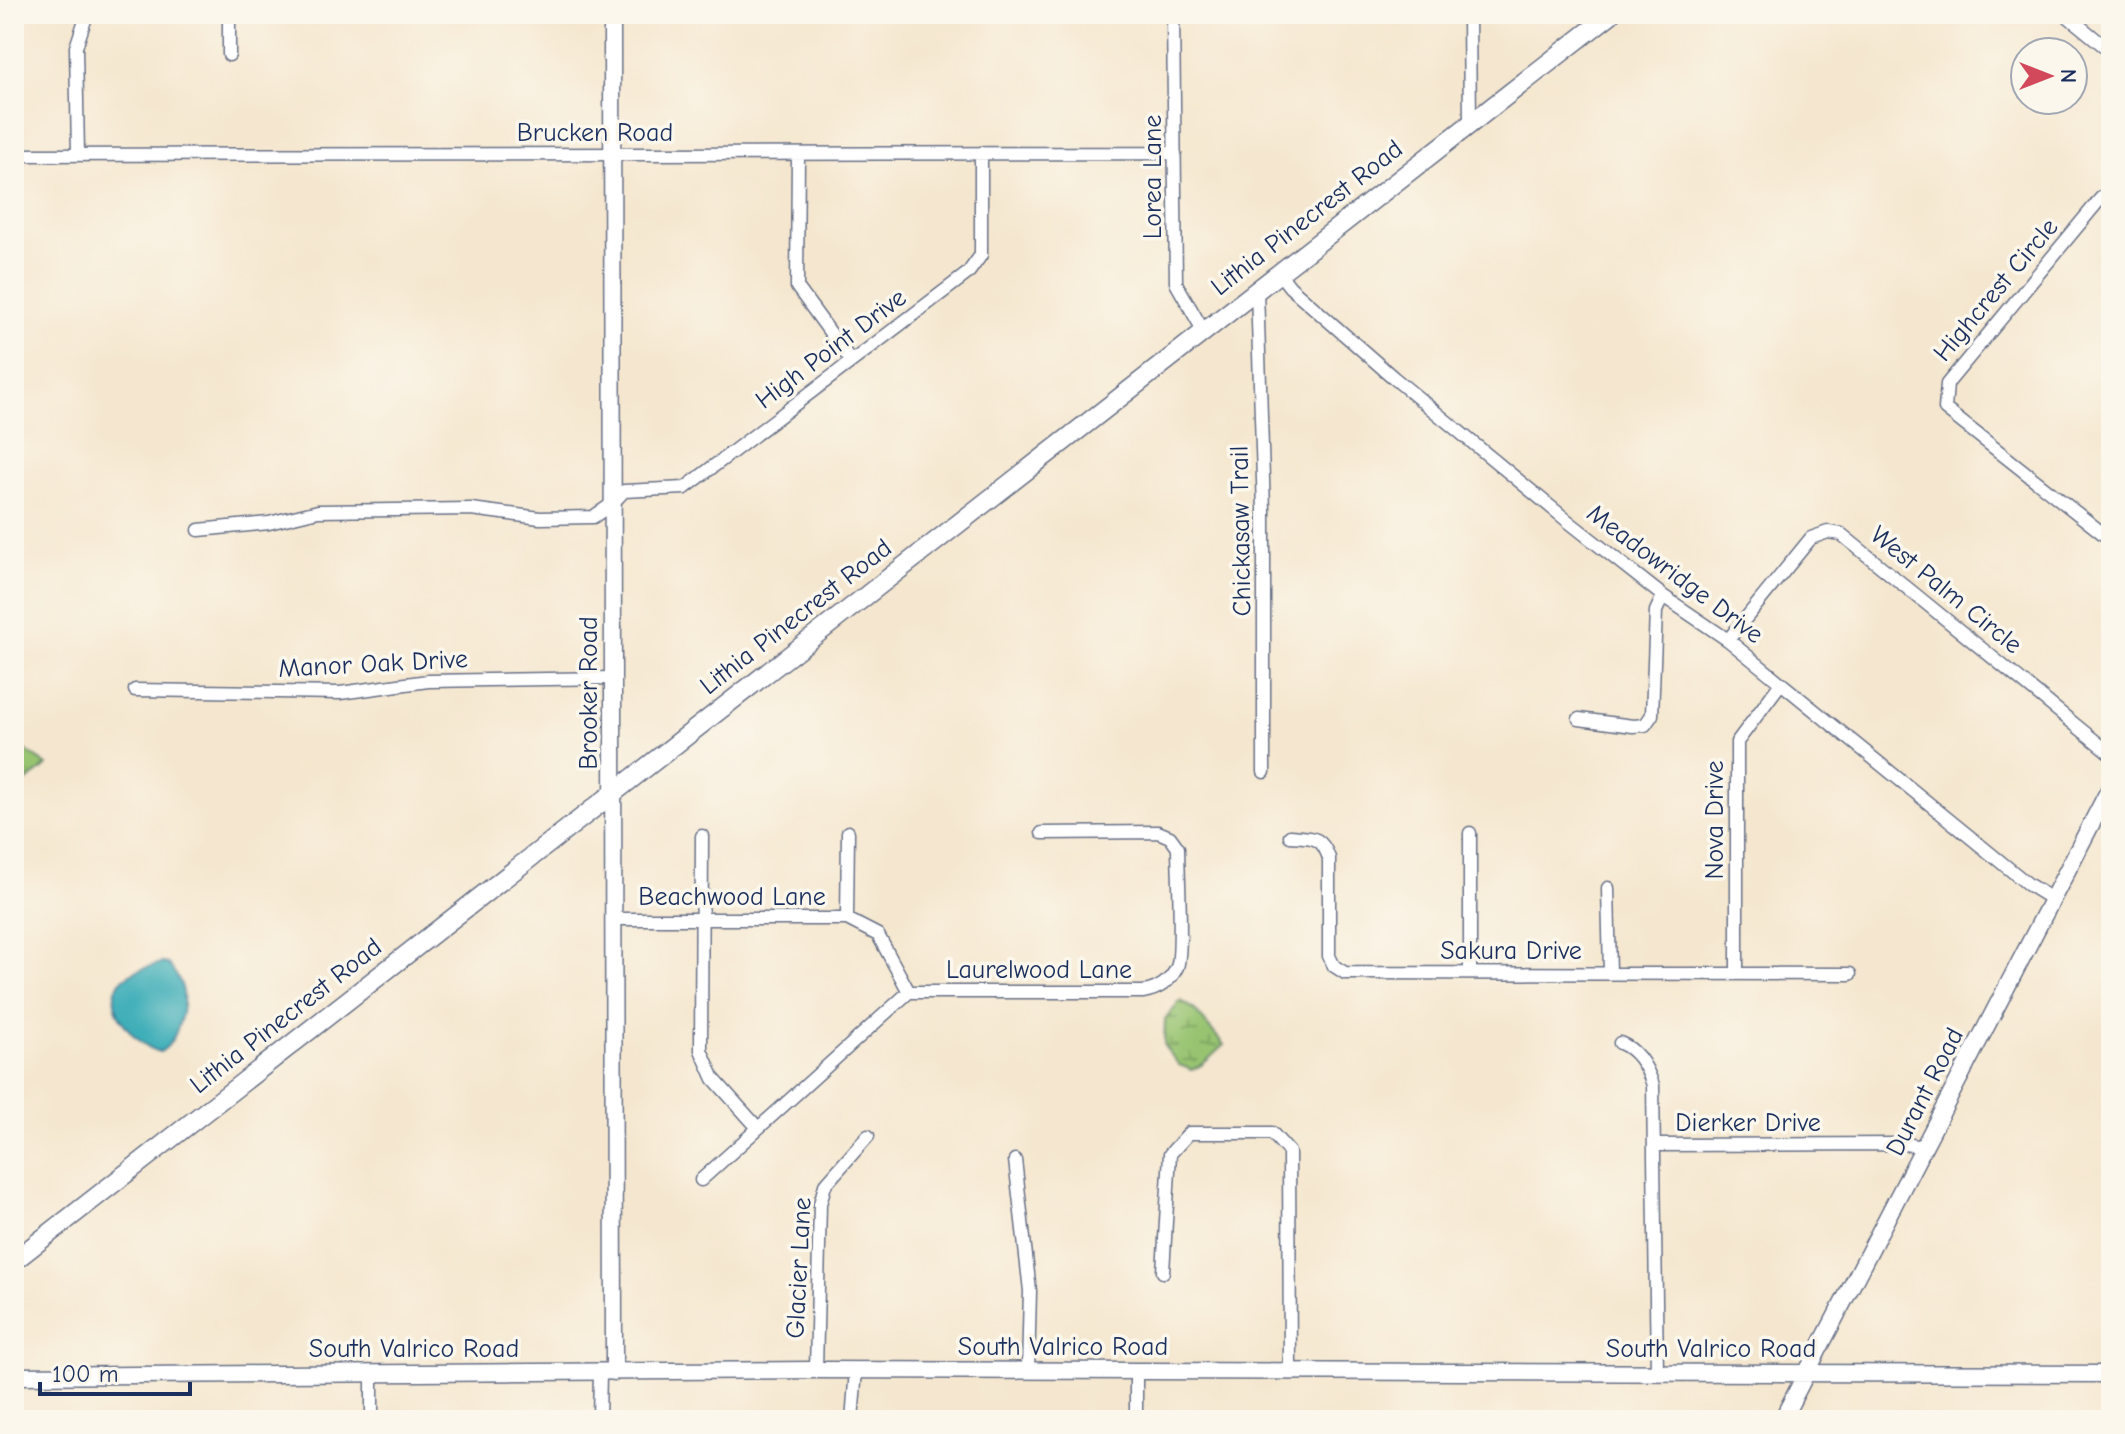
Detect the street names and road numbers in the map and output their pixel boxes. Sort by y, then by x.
street label: Lorea Lane [1138,115,1168,239]
street label: Brucken Road [517,118,673,148]
street label: Lithia Pinecrest Road [1205,134,1409,302]
street label: Highcrest Circle [1927,212,2065,368]
street label: High Point Drive [750,283,912,415]
street label: Chickasaw Trail [1225,445,1257,617]
street label: Meadowridge Drive [1581,498,1769,650]
street label: West Palm Circle [1864,520,2028,660]
street label: Lithia Pinecrest Road [694,533,898,701]
street label: Brooker Road [574,616,604,770]
street label: Manor Oak Drive [277,644,469,684]
street label: Nova Drive [1700,761,1730,879]
street label: Beachwood Lane [638,882,826,912]
street label: Lithia Pinecrest Road [184,932,388,1100]
street label: Sakura Drive [1440,936,1582,966]
street label: Laurelwood Lane [946,955,1132,985]
street label: Durant Road [1880,1023,1970,1161]
street label: Dierker Drive [1675,1108,1821,1138]
street label: Glacier Lane [780,1197,818,1339]
street label: South Valrico Road [958,1332,1168,1362]
street label: South Valrico Road [309,1334,519,1364]
street label: South Valrico Road [1606,1334,1816,1364]

